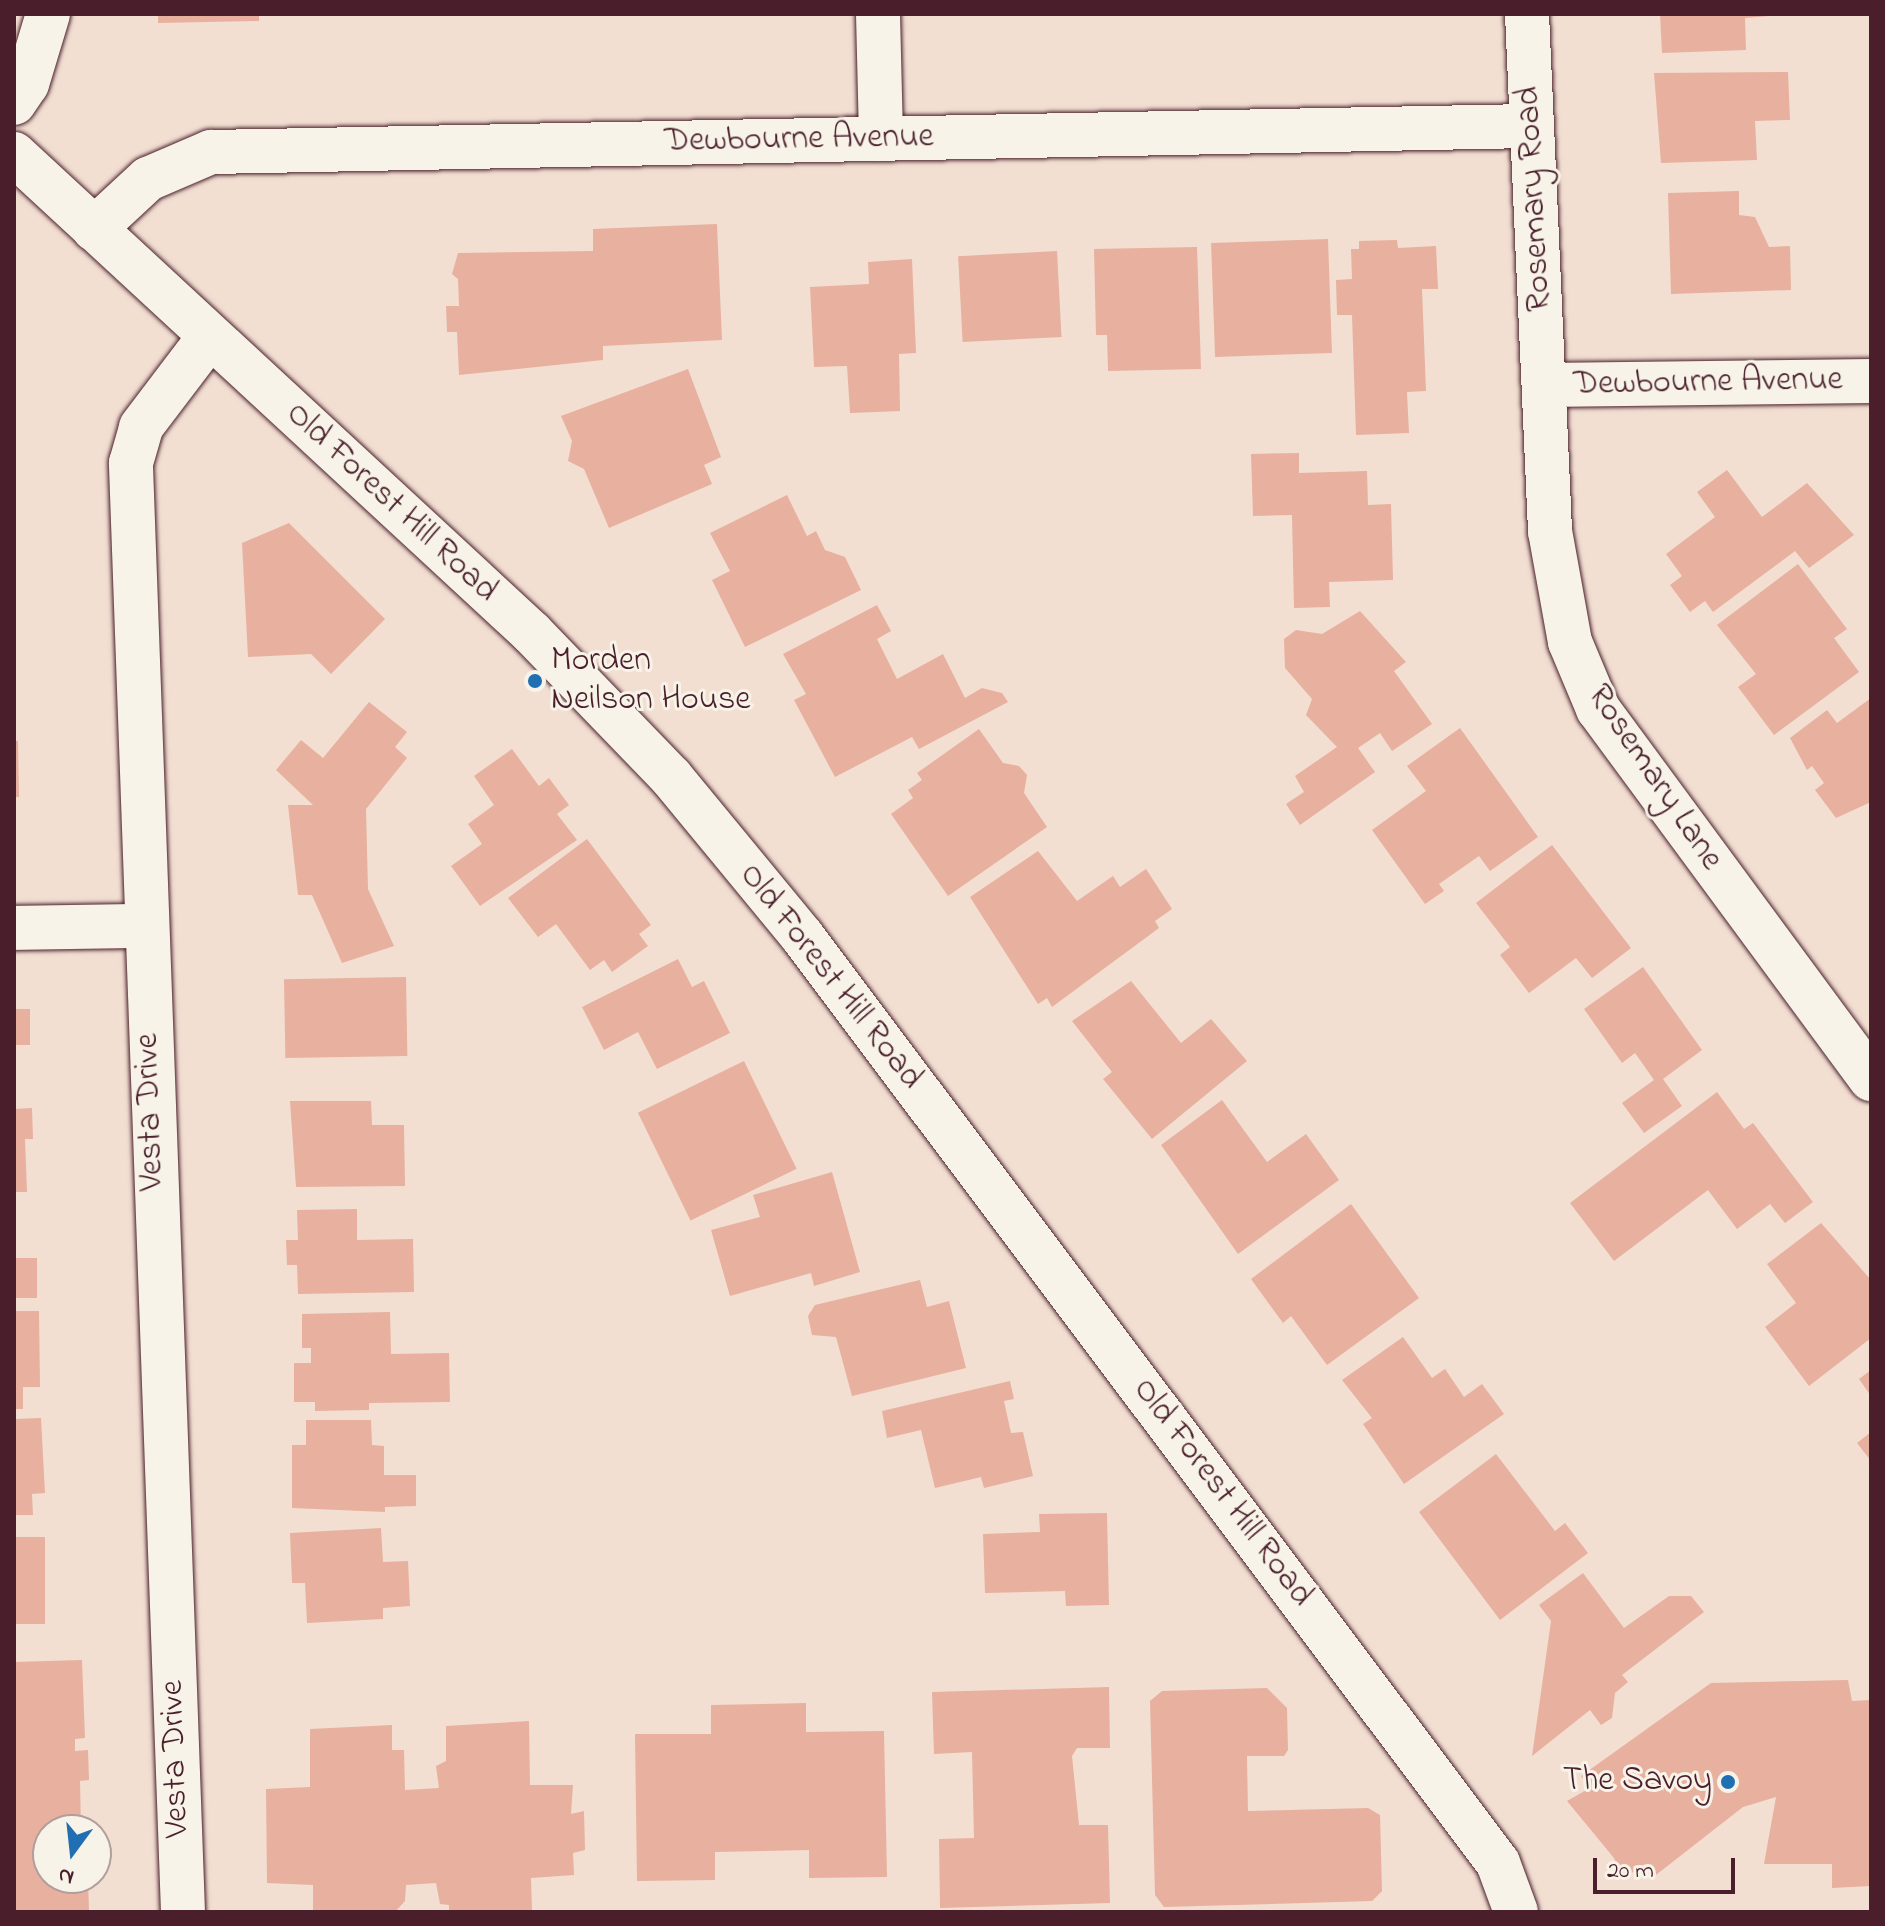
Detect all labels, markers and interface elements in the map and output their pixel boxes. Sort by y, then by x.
street label: Rosemary Road [1509,85,1561,313]
street label: Dewbourne Avenue [664,117,934,163]
street label: Dewbourne Avenue [1573,360,1843,406]
street label: Old Forest Hill Road [277,394,505,612]
place label: Morden Neilson House [551,641,751,720]
marker: Morden Neilson House [526,672,544,690]
street label: Rosemary Lane [1577,678,1731,878]
street label: Old Forest Hill Road [729,856,931,1098]
street label: Vesta Drive [128,1032,174,1192]
street label: Old Forest Hill Road [1123,1371,1321,1615]
street label: Vesta Drive [153,1679,199,1839]
place label: The Savoy [1563,1762,1712,1802]
marker: The Savoy [1719,1773,1737,1791]
north arrow [32,1814,112,1894]
scale bar [1597,1842,1739,1892]
text: 20 m [1607,1854,1654,1889]
text: N [55,1858,78,1893]

